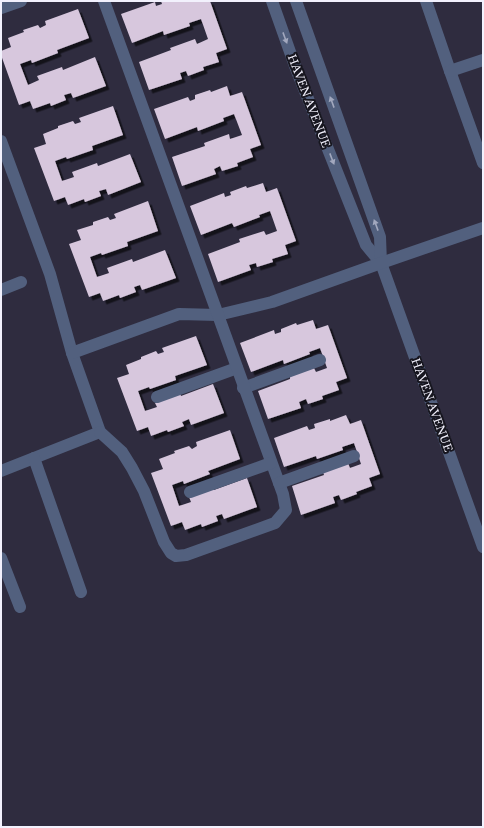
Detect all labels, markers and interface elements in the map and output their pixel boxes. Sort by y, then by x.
one-way arrow [282,32,288,44]
street label: HAVEN AVENUE [285,52,333,150]
one-way arrow [329,96,335,108]
one-way arrow [329,153,335,165]
one-way arrow [373,218,379,230]
street label: HAVEN AVENUE [409,356,455,454]

